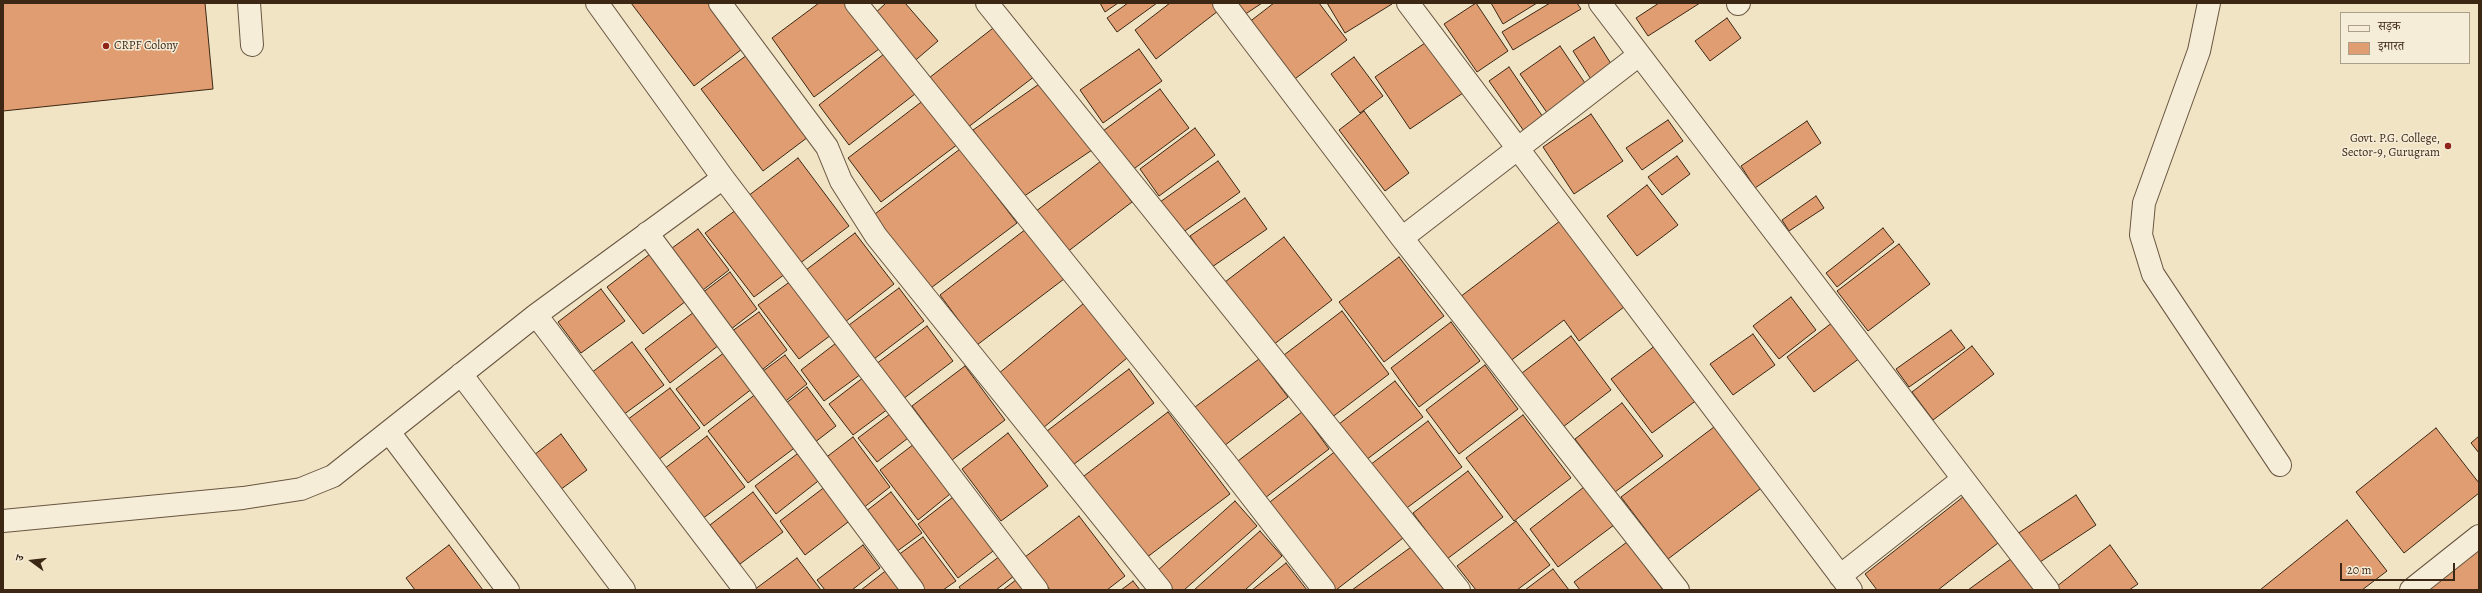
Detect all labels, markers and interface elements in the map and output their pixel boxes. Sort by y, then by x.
legend [2340,12,2470,64]
text: सड़क [2378,18,2401,34]
text: इमारत [2378,38,2404,54]
place label: CRPF Colony [114,39,178,53]
marker: CRPF Colony [101,41,111,51]
place label: Govt. P.G. College, Sector-9, Gurugram [2342,132,2440,160]
marker: Govt. P.G. College, Sector-9, Gurugram [2443,141,2453,151]
north arrow [12,541,52,581]
text: उ [12,553,28,562]
scale bar [2342,555,2457,581]
text: 20 m [2347,562,2371,578]

